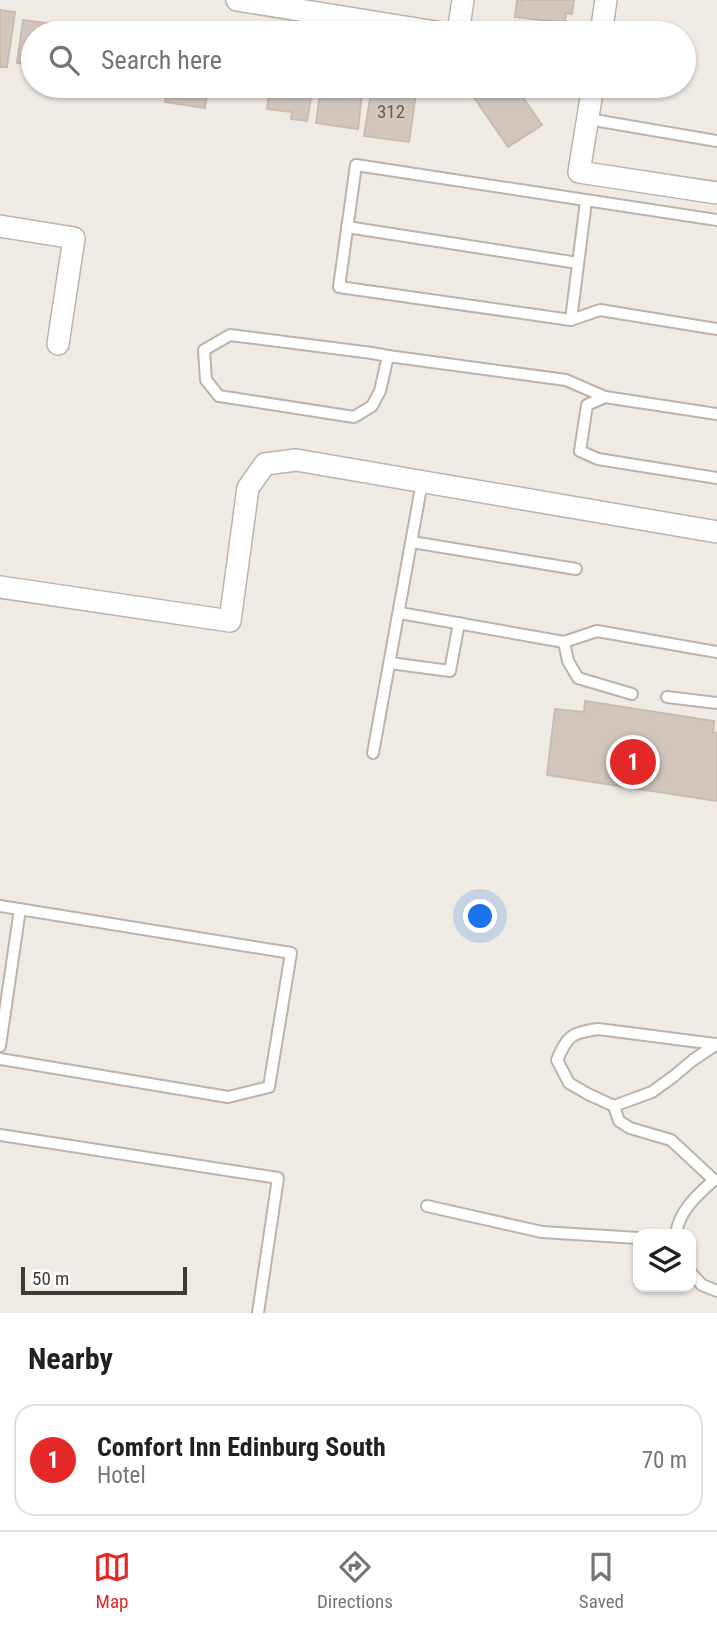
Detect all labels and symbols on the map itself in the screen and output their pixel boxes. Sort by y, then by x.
house number: 312 [377,100,405,123]
pin: 1 [610,736,656,788]
your location [463,899,497,933]
scale bar [21,1264,187,1296]

